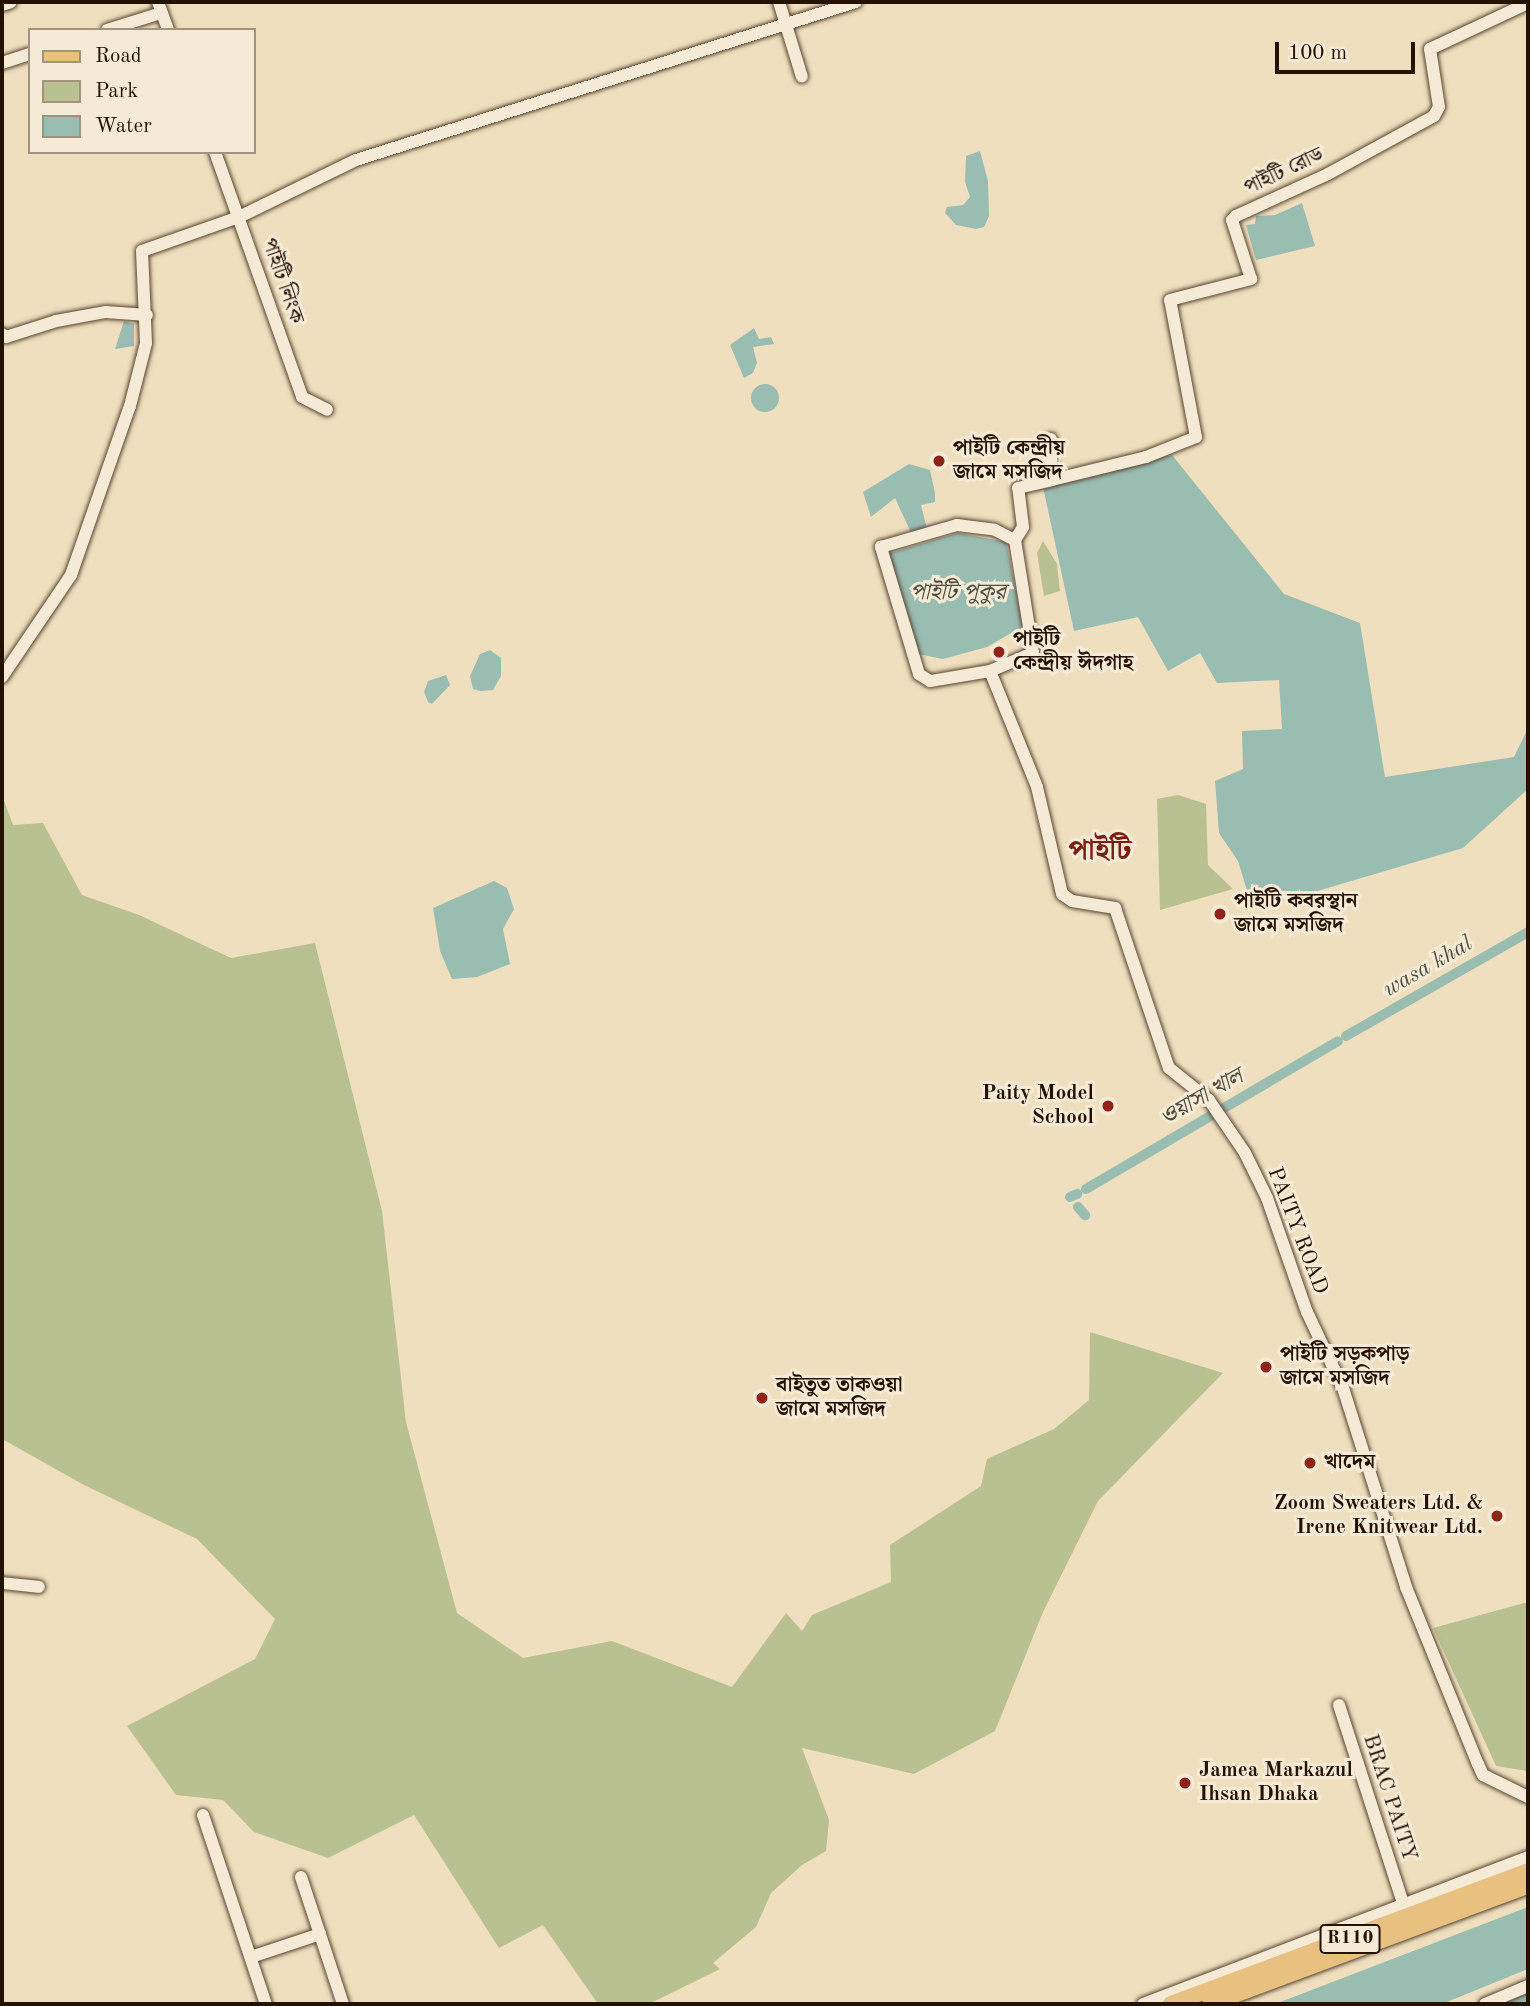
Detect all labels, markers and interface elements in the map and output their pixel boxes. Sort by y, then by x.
legend [28,28,256,154]
scale bar [1278,28,1418,72]
text: 100 m [1288,43,1347,64]
text: Road [95,46,142,67]
text: Park [95,81,138,102]
text: Water [95,116,152,137]
street label: পাইটি রোড [1240,143,1328,201]
street label: পাইটি লিংক [256,235,308,327]
place label: পাইটি কেন্দ্রীয় জামে মসজিদ [953,436,1065,486]
marker: পাইটি কেন্দ্রীয় জামে মসজিদ [931,453,947,469]
water label: পাইটি পুকুর [910,579,1006,607]
place label: পাইটি কেন্দ্রীয় ঈদগাহ [1013,627,1133,677]
marker: পাইটি কেন্দ্রীয় ঈদগাহ [991,644,1007,660]
district label: পাইটি [1068,835,1132,869]
place label: পাইটি কবরস্থান জামে মসজিদ [1234,889,1358,939]
marker: পাইটি কবরস্থান জামে মসজিদ [1212,906,1228,922]
water label: wasa khal [1378,930,1478,1004]
water label: ওয়াসা খাল [1156,1063,1248,1133]
place label: Paity Model School [982,1081,1094,1131]
marker: Paity Model School [1100,1098,1116,1114]
street label: PAITY ROAD [1261,1164,1333,1298]
place label: পাইটি সড়কপাড় জামে মসজিদ [1280,1342,1409,1392]
marker: পাইটি সড়কপাড় জামে মসজিদ [1258,1359,1274,1375]
place label: বাইতুত তাকওয়া জামে মসজিদ [776,1373,902,1423]
marker: বাইতুত তাকওয়া জামে মসজিদ [754,1390,770,1406]
place label: খাদেম [1324,1450,1375,1476]
marker: খাদেম [1302,1455,1318,1471]
place label: Zoom Sweaters Ltd. & Irene Knitwear Ltd. [1274,1491,1483,1541]
marker: Zoom Sweaters Ltd. & Irene Knitwear Ltd. [1489,1508,1505,1524]
street label: BRAC PAITY [1357,1731,1421,1865]
place label: Jamea Markazul Ihsan Dhaka [1199,1758,1353,1808]
marker: Jamea Markazul Ihsan Dhaka [1177,1775,1193,1791]
road number: R110 [1318,1924,1382,1954]

